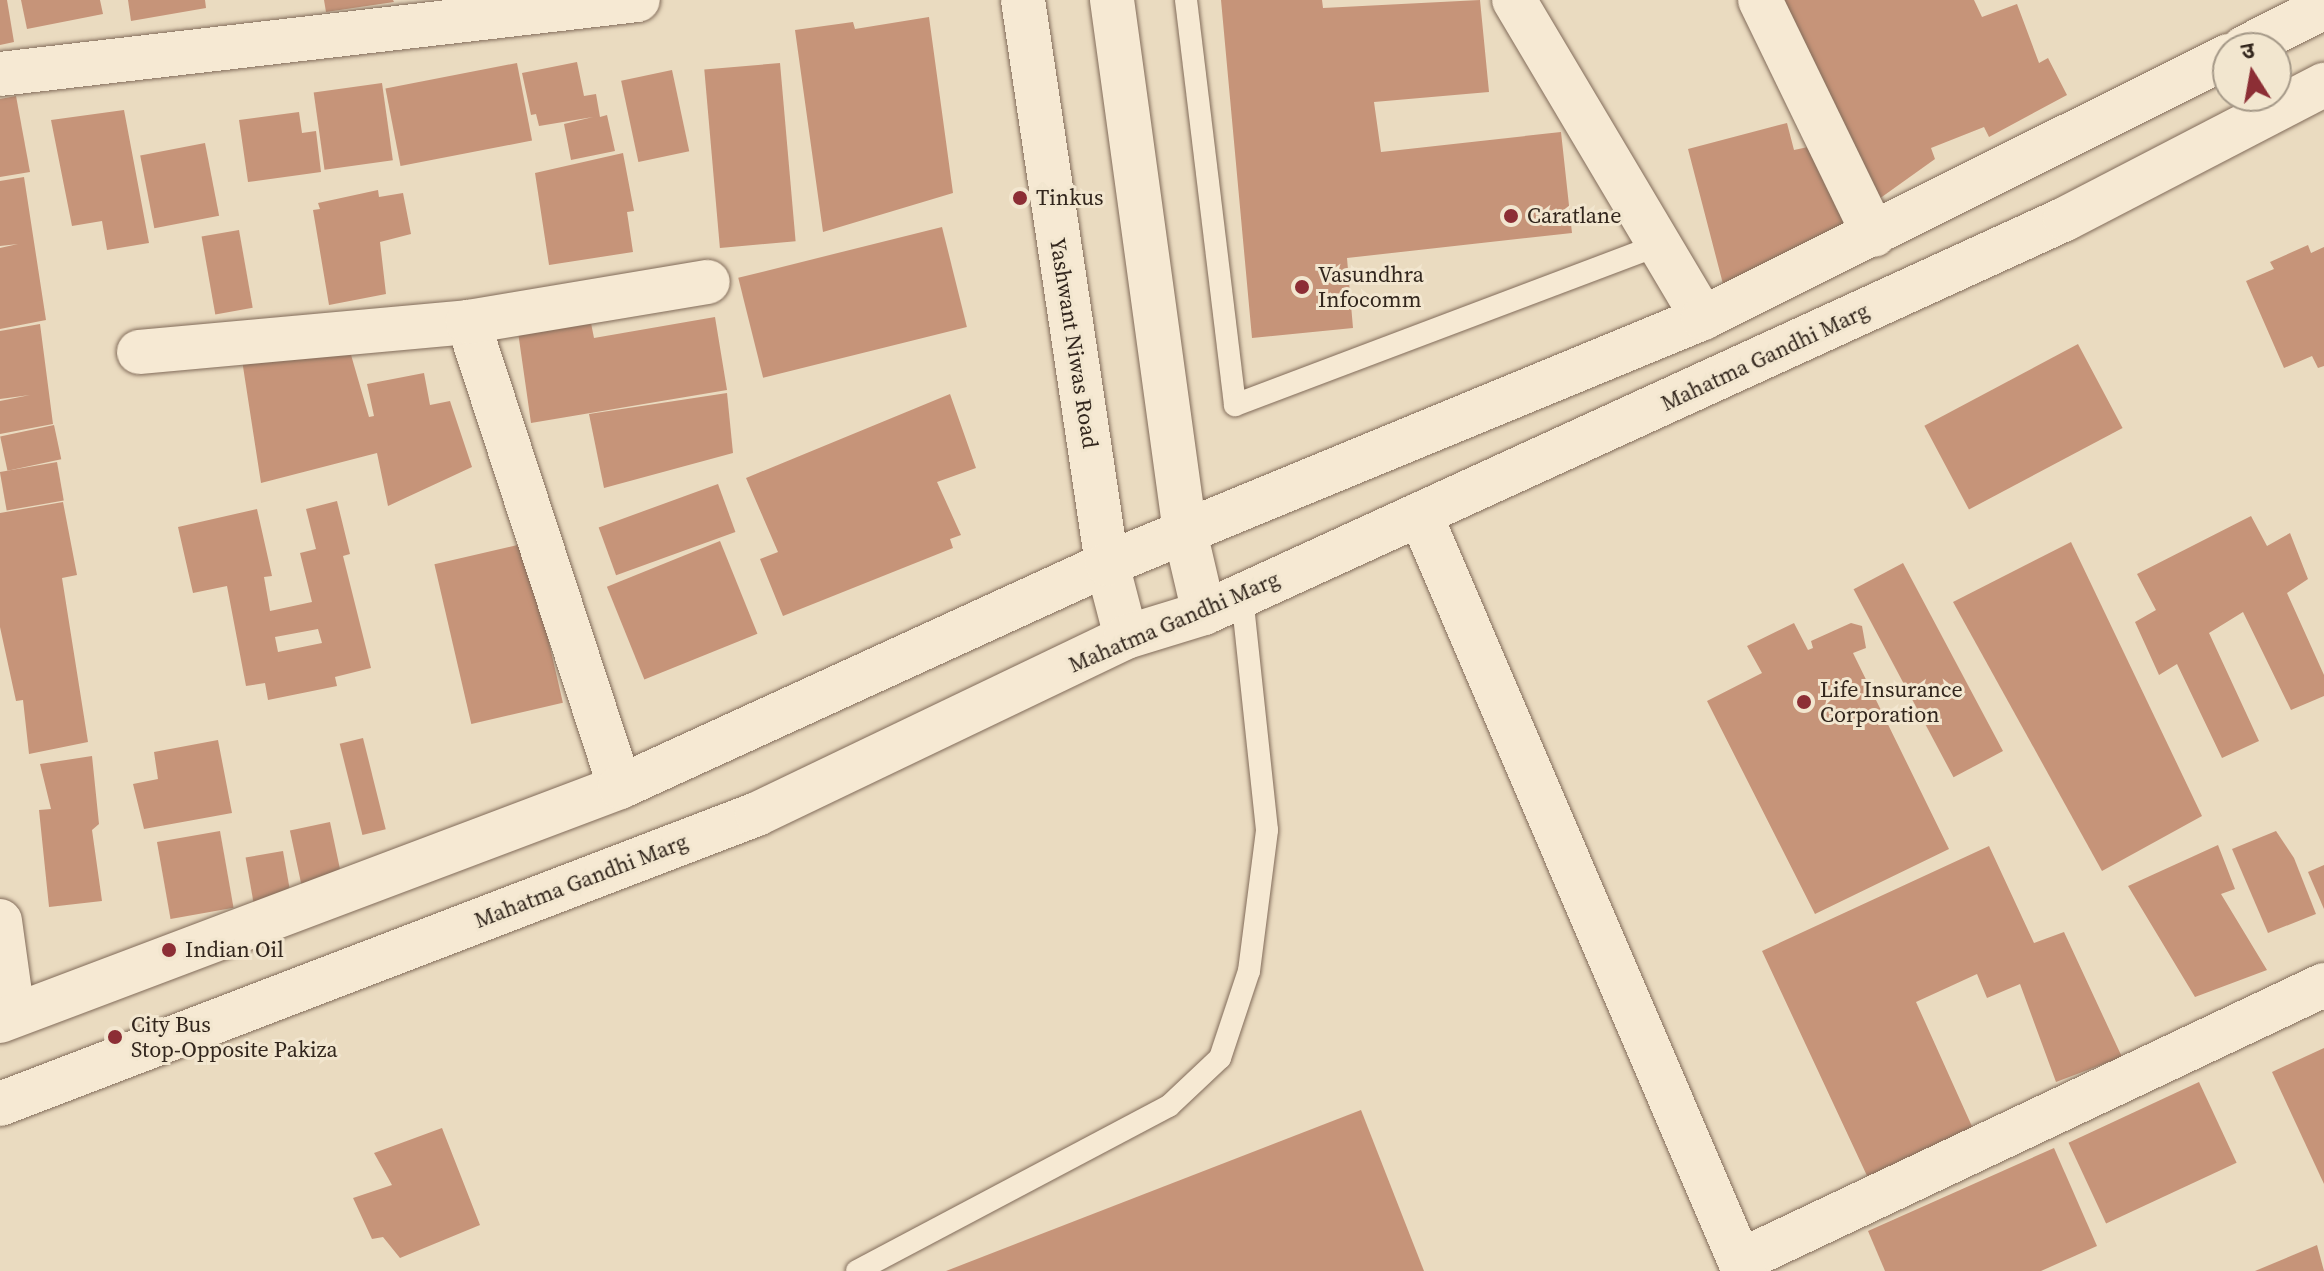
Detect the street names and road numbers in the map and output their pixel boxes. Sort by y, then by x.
street label: Yashwant Niwas Road [1044,236,1104,450]
street label: Mahatma Gandhi Marg [1657,297,1873,417]
street label: Mahatma Gandhi Marg [1065,566,1283,678]
street label: Mahatma Gandhi Marg [471,828,691,934]

